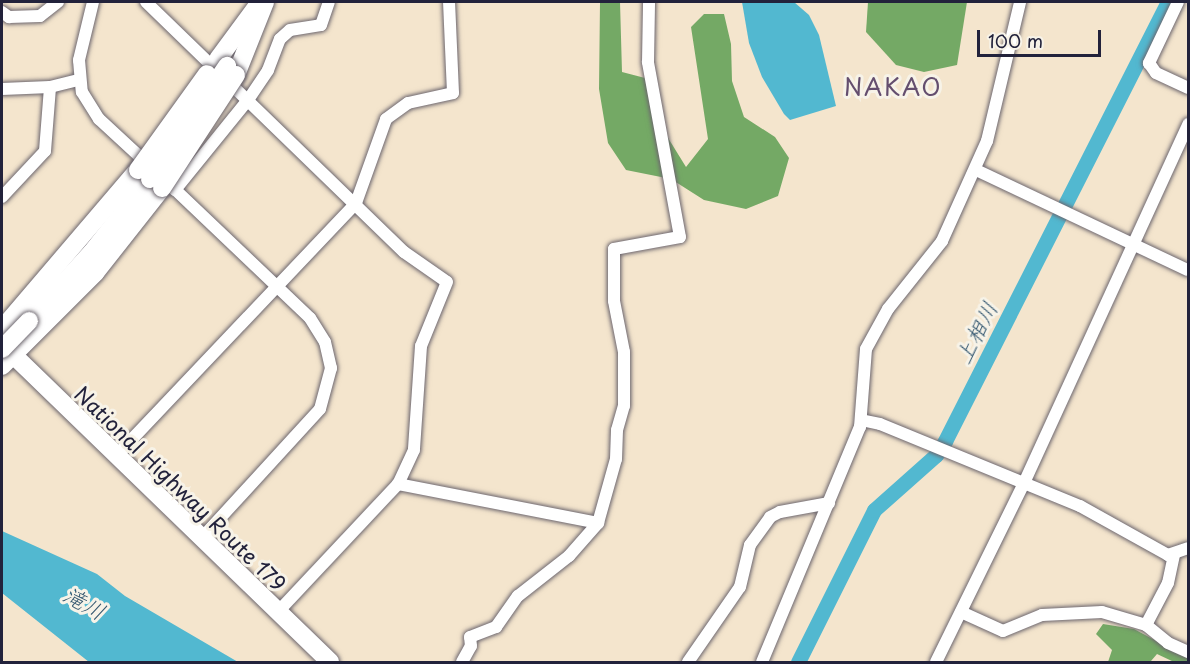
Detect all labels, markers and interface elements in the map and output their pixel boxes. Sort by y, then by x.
scale bar [980,18,1104,56]
text: 100 m [988,27,1043,54]
district label: NAKAO [844,73,942,101]
water label: 上相川 [948,297,1002,367]
street label: National Highway Route 179 [70,380,292,596]
water label: 滝川 [59,580,111,624]

